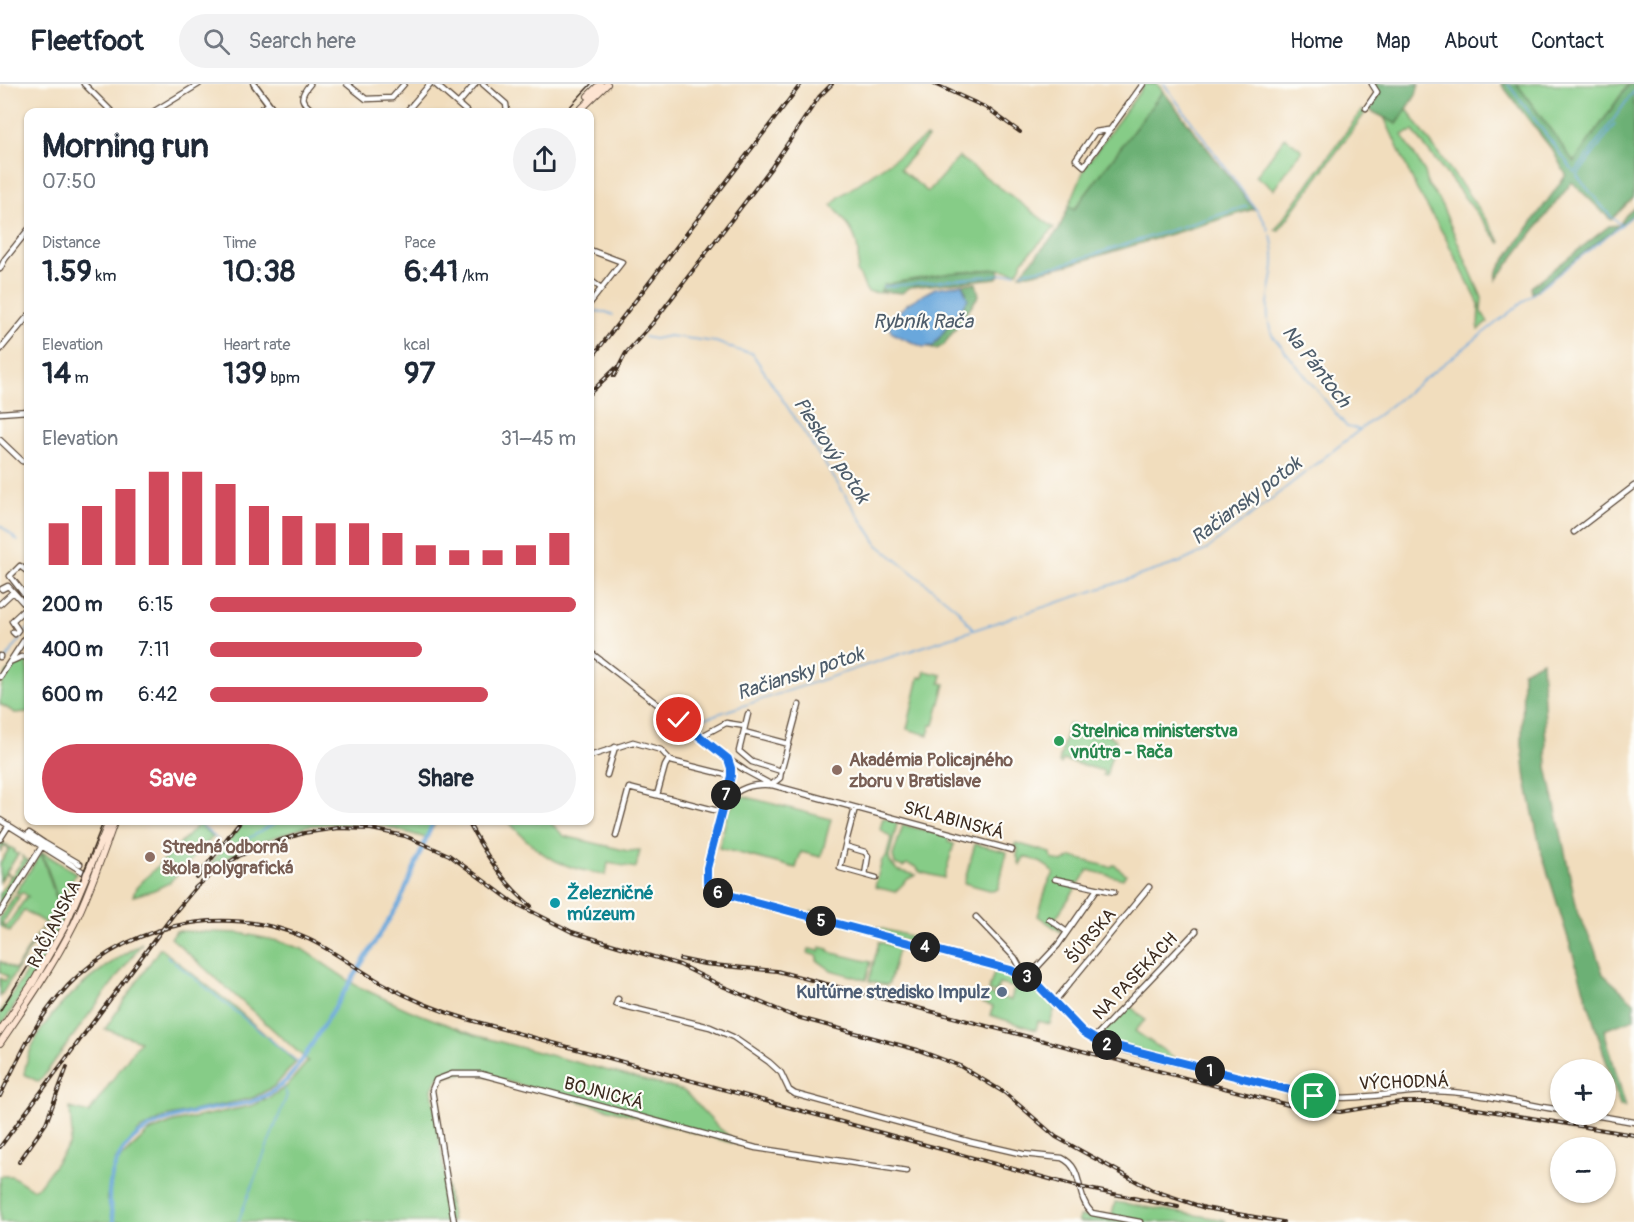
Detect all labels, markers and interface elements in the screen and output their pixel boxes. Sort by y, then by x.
search box [179,14,599,68]
text: Fleetfoot [30,24,143,59]
icon: search [200,25,233,58]
text: Search here [248,27,356,55]
text: Home [1290,28,1343,55]
text: Map [1376,28,1411,55]
text: About [1444,28,1498,55]
text: Contact [1531,28,1604,55]
text: Morning run [42,126,209,167]
button: share [513,128,576,191]
text: 07:50 [42,169,96,194]
text: Distance [42,233,101,253]
text: Time [223,233,256,253]
text: Pace [404,233,436,253]
text: 1.59 [42,253,92,290]
text: 10:38 [223,253,295,290]
text: 6:41 [404,253,459,290]
text: km [92,266,116,286]
text: /km [459,266,489,286]
water label: Rybník Rača [873,309,975,334]
water label: Na Pántoch [1277,320,1357,413]
text: Elevation [42,335,103,355]
text: Heart rate [223,335,290,355]
text: kcal [404,335,430,355]
text: 14 [42,355,71,392]
text: 139 [223,355,267,392]
text: 97 [404,355,435,392]
text: m [71,368,89,388]
text: bpm [267,368,300,388]
water label: Pieskový potok [788,392,876,510]
text: Elevation [42,426,118,451]
text: 31–45 m [501,426,576,451]
water label: Račiansky potok [1186,450,1308,550]
text: 200 m [42,592,103,617]
text: 6:15 [138,592,174,617]
text: 400 m [42,637,103,662]
text: 7:11 [138,637,170,662]
water label: Račiansky potok [734,641,868,706]
text: 600 m [42,682,103,707]
text: 6:42 [138,682,178,707]
pin [653,694,704,745]
icon: check [662,703,695,736]
place label: Strelnica ministerstva vnútra - Rača [1070,720,1238,764]
marker: Strelnica ministerstva vnútra - Rača [1052,734,1066,748]
button: Save [42,744,303,813]
button: Share [315,744,576,813]
place label: Akadémia Policajného zboru v Bratislave [849,749,1013,793]
marker: Akadémia Policajného zboru v Bratislave [830,763,844,777]
pin: 7 [711,780,741,810]
text: 7 [722,785,730,805]
street label: SKLABINSKÁ [901,796,1007,845]
place label: Stredná odborná škola polygrafická [162,836,294,880]
marker: Stredná odborná škola polygrafická [143,850,157,864]
street label: RAČIANSKA [23,876,86,972]
pin: 6 [703,878,733,908]
place label: Železničné múzeum [567,882,654,926]
text: 6 [713,883,723,903]
marker: Železničné múzeum [548,896,562,910]
street label: ŠÚRSKA [1061,903,1122,969]
pin: 5 [806,906,836,936]
text: 5 [817,911,825,931]
street label: NA PASEKÁCH [1088,928,1183,1025]
pin: 4 [910,932,940,962]
text: 4 [920,937,930,957]
pin: 3 [1012,962,1042,992]
text: 3 [1023,967,1031,987]
place label: Kultúrne stredisko Impulz [796,981,991,1004]
marker: Kultúrne stredisko Impulz [995,985,1009,999]
pin: 2 [1092,1030,1122,1060]
text: 2 [1103,1035,1111,1055]
pin: 1 [1195,1056,1225,1086]
map controls [1550,1059,1616,1203]
button: + [1550,1059,1616,1125]
text: 1 [1207,1061,1213,1081]
street label: VÝCHODNÁ [1358,1069,1450,1096]
pin [1288,1070,1339,1121]
street label: BOJNICKÁ [562,1072,646,1115]
icon: arrive [1297,1079,1330,1112]
button: − [1550,1137,1616,1203]

